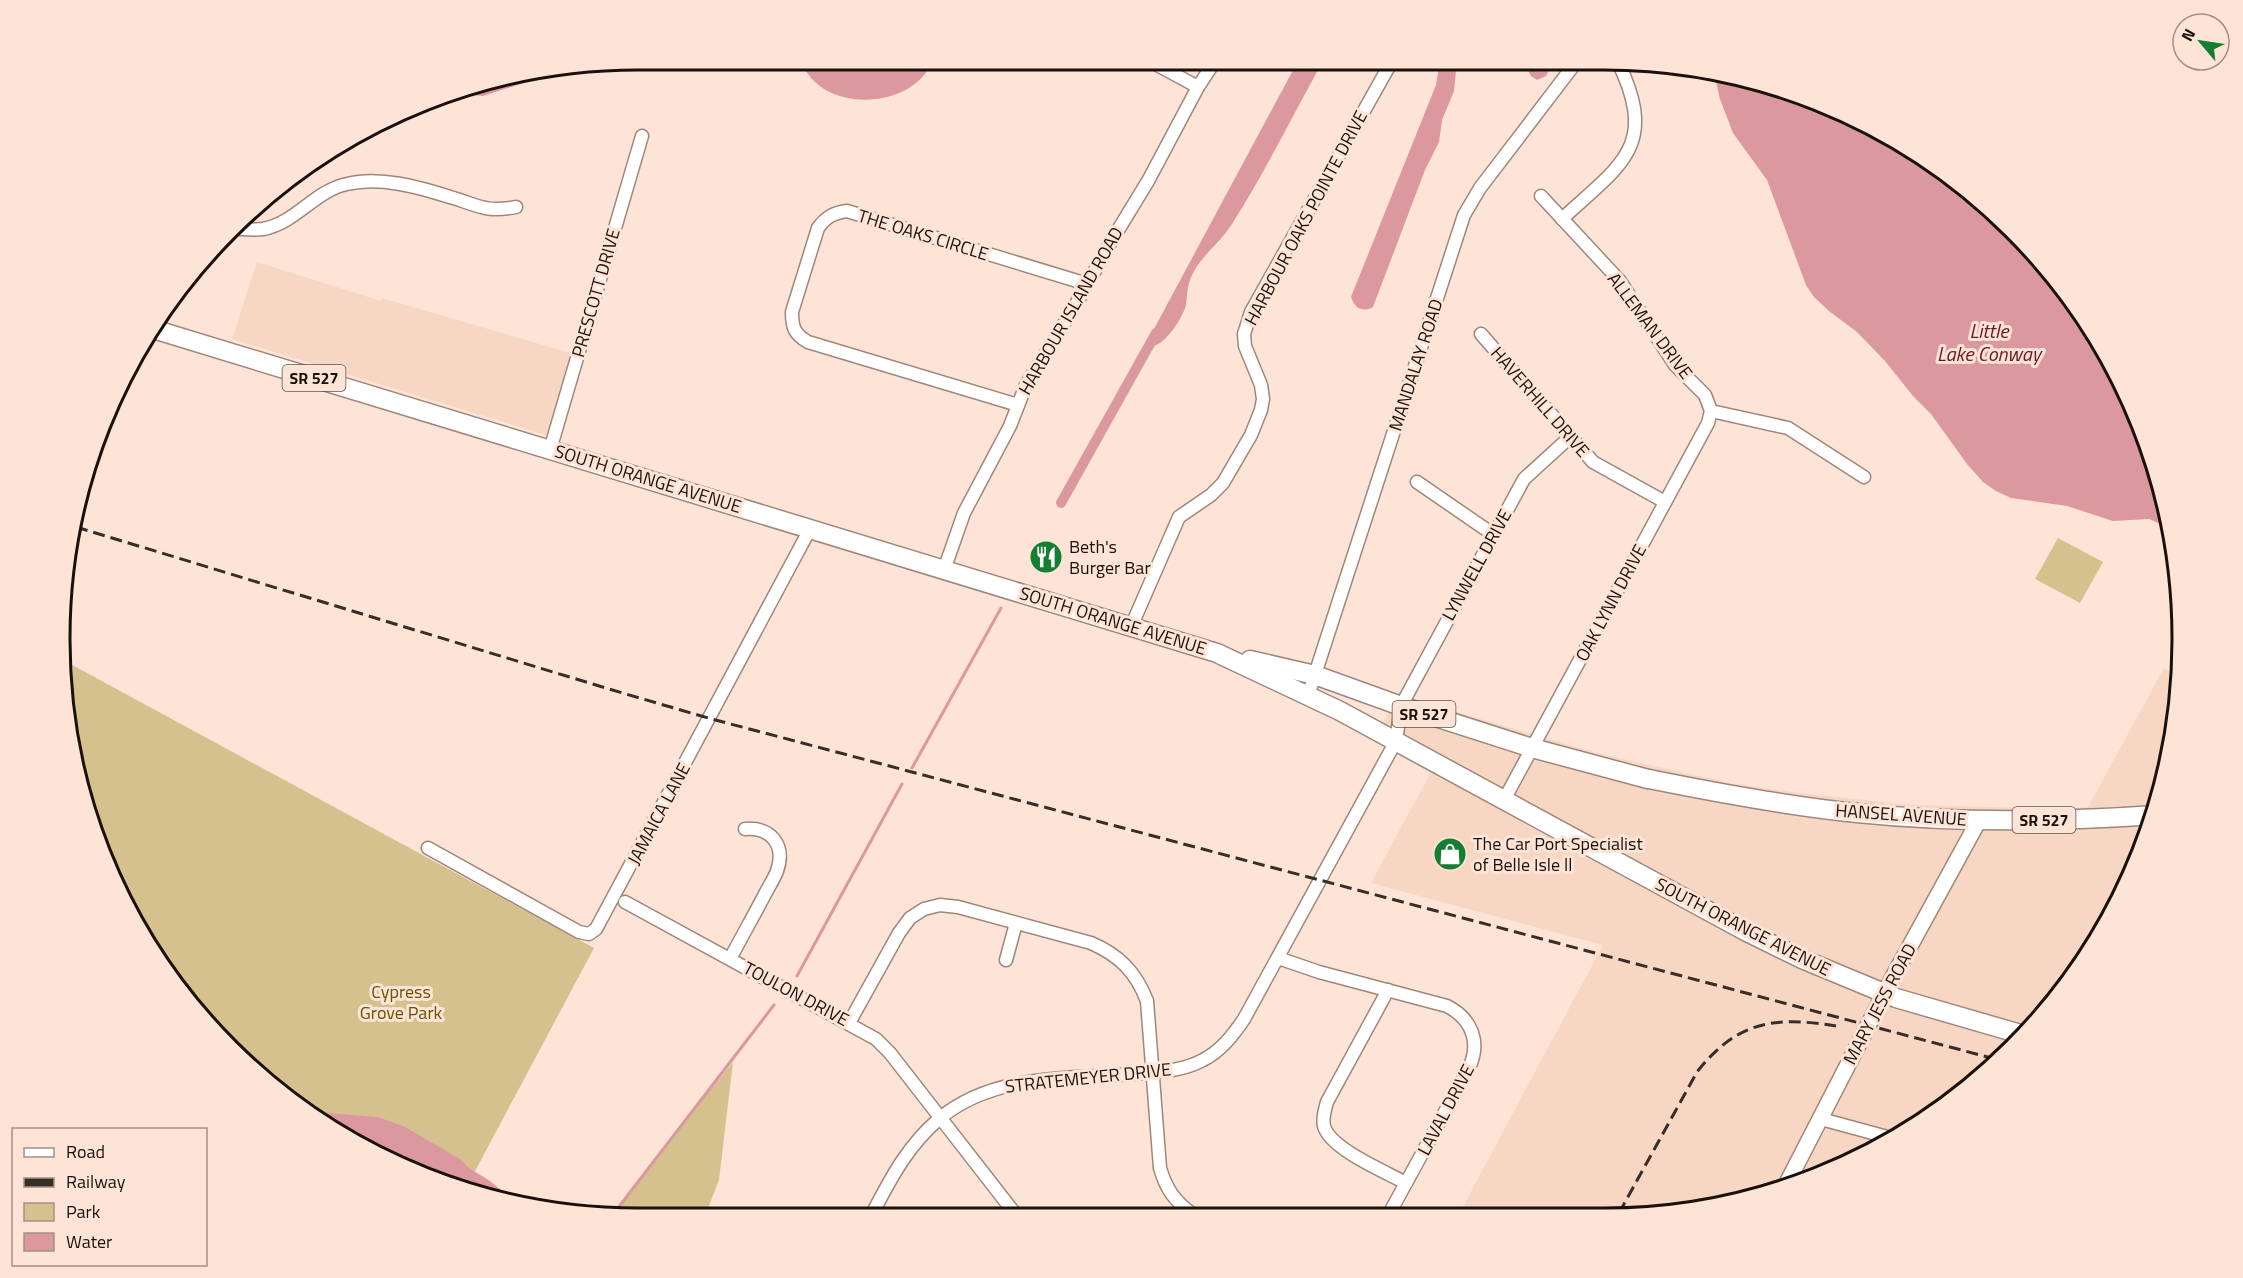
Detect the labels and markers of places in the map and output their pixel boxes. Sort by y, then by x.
place label: Beth's Burger Bar [1069,533,1151,581]
restaurant icon: Beth's Burger Bar [1028,539,1064,575]
place label: The Car Port Specialist of Belle Isle ll [1473,830,1643,878]
shop icon: The Car Port Specialist of Belle Isle ll [1432,836,1468,872]

